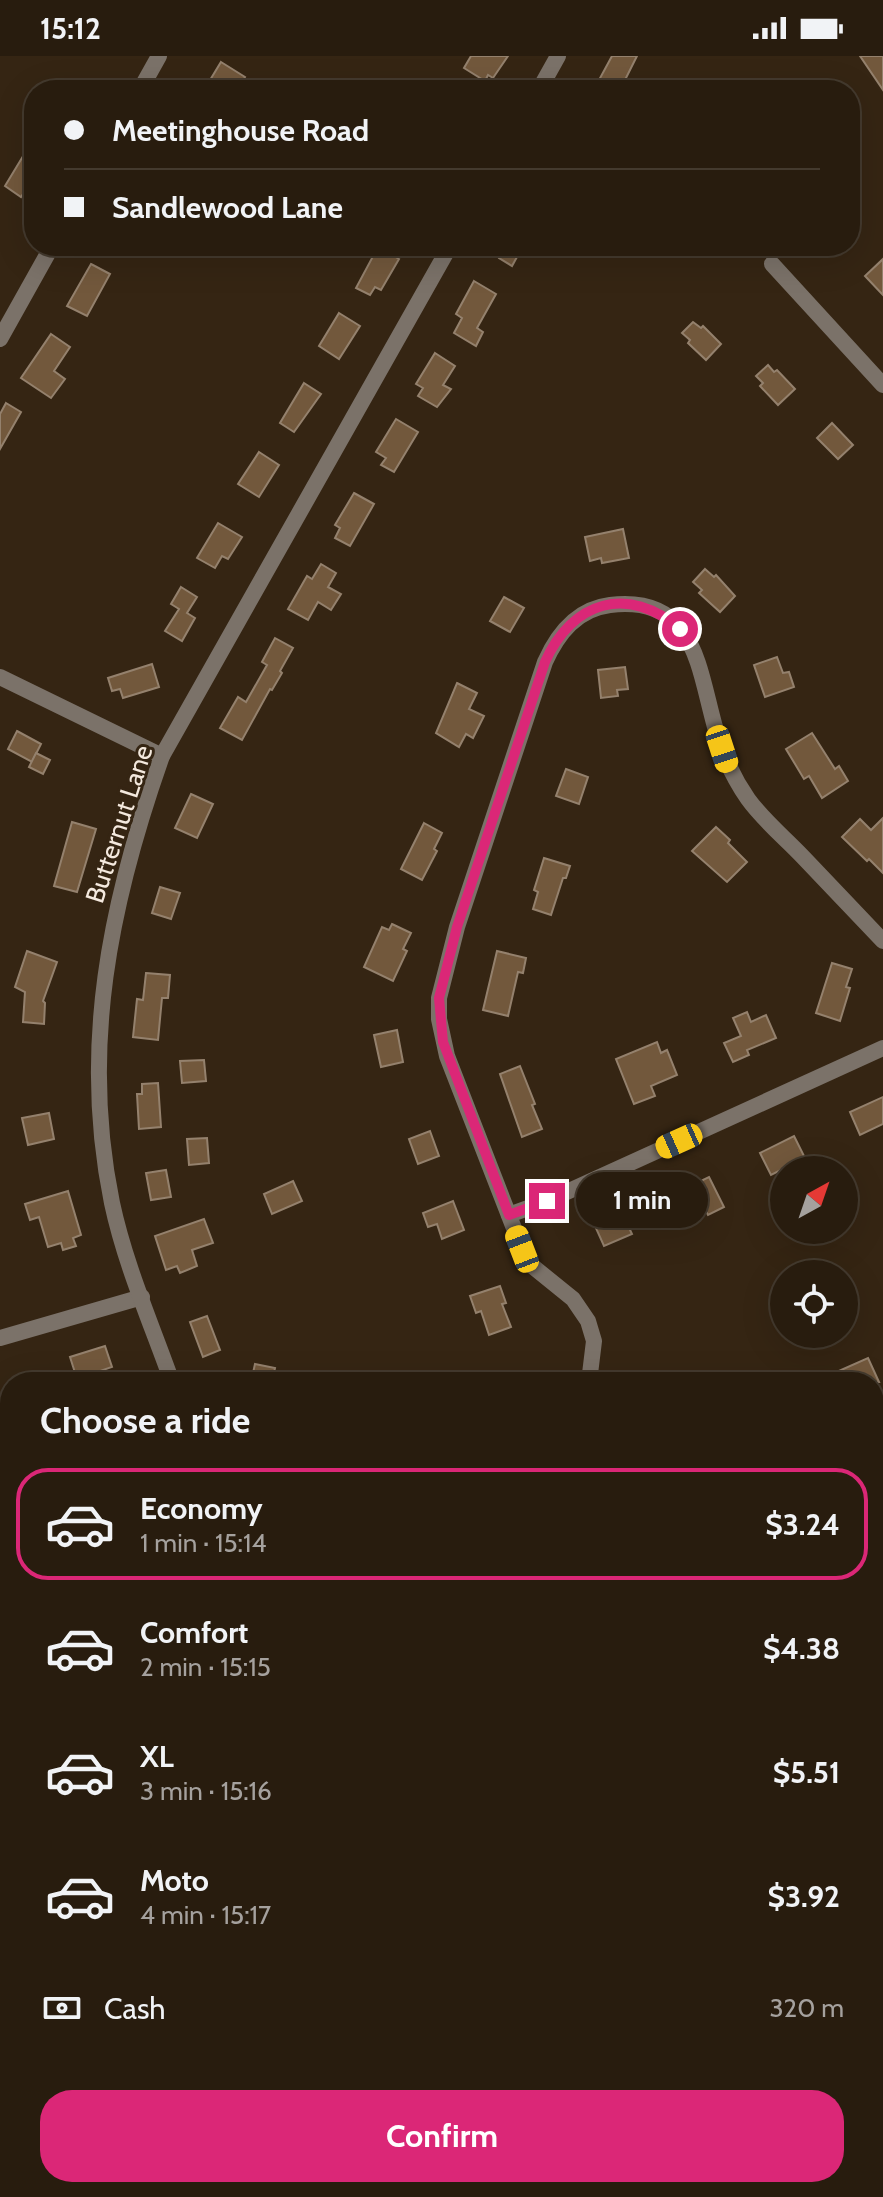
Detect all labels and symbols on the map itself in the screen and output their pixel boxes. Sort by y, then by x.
route start [662,611,698,647]
car [703,722,741,776]
street label: Butternut Lane [78,741,160,907]
car [652,1120,706,1162]
north arrow [770,1156,858,1244]
callout: 1 min [575,1173,707,1229]
route end [529,1183,565,1219]
car [502,1222,542,1276]

